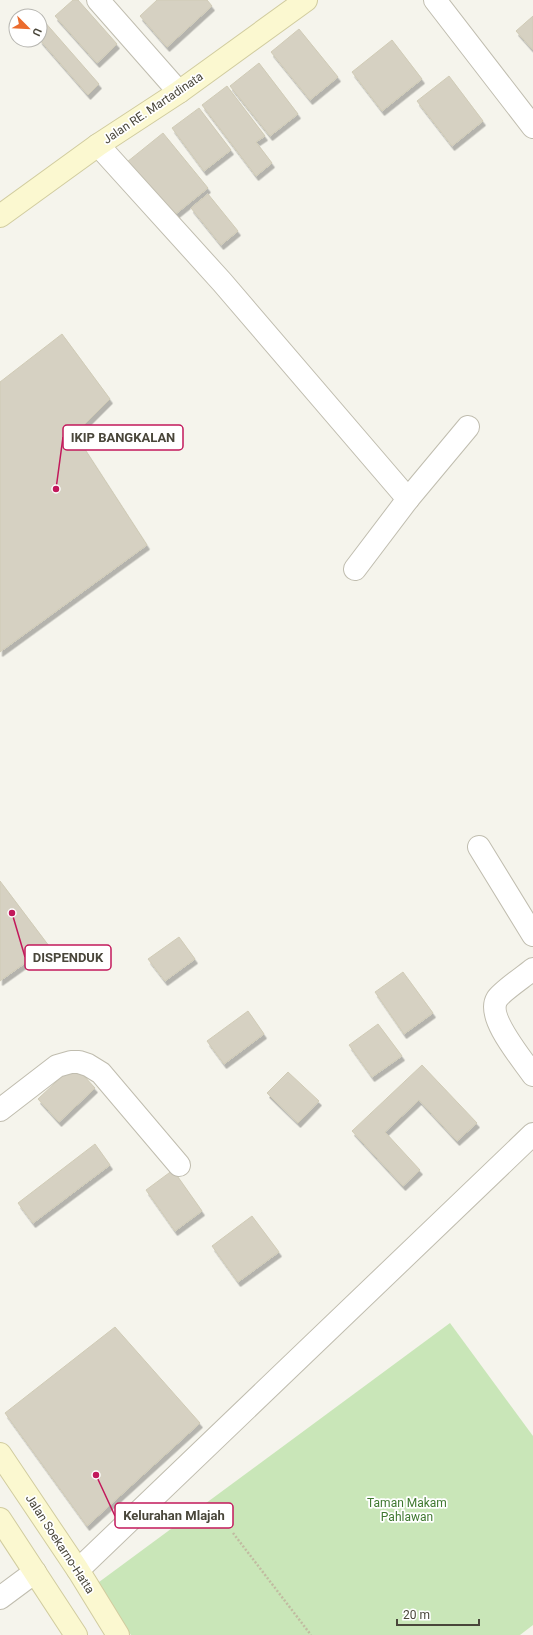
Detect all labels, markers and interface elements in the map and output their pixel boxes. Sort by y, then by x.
north arrow [8,8,48,48]
text: U [29,26,44,38]
street label: Jalan RE. Martadinata [100,69,206,147]
callout: IKIP BANGKALAN [63,425,183,450]
text: IKIP BANGKALAN [71,430,175,445]
callout: DISPENDUK [25,945,111,970]
text: DISPENDUK [33,950,104,965]
street label: Jalan Soekarno-Hatta [23,1492,97,1596]
park label: Taman Makam Pahlawan [367,1496,447,1524]
callout: Kelurahan Mlajah [115,1503,233,1528]
text: Kelurahan Mlajah [123,1508,225,1523]
scale bar [397,1601,479,1627]
text: 20 m [403,1608,430,1622]

